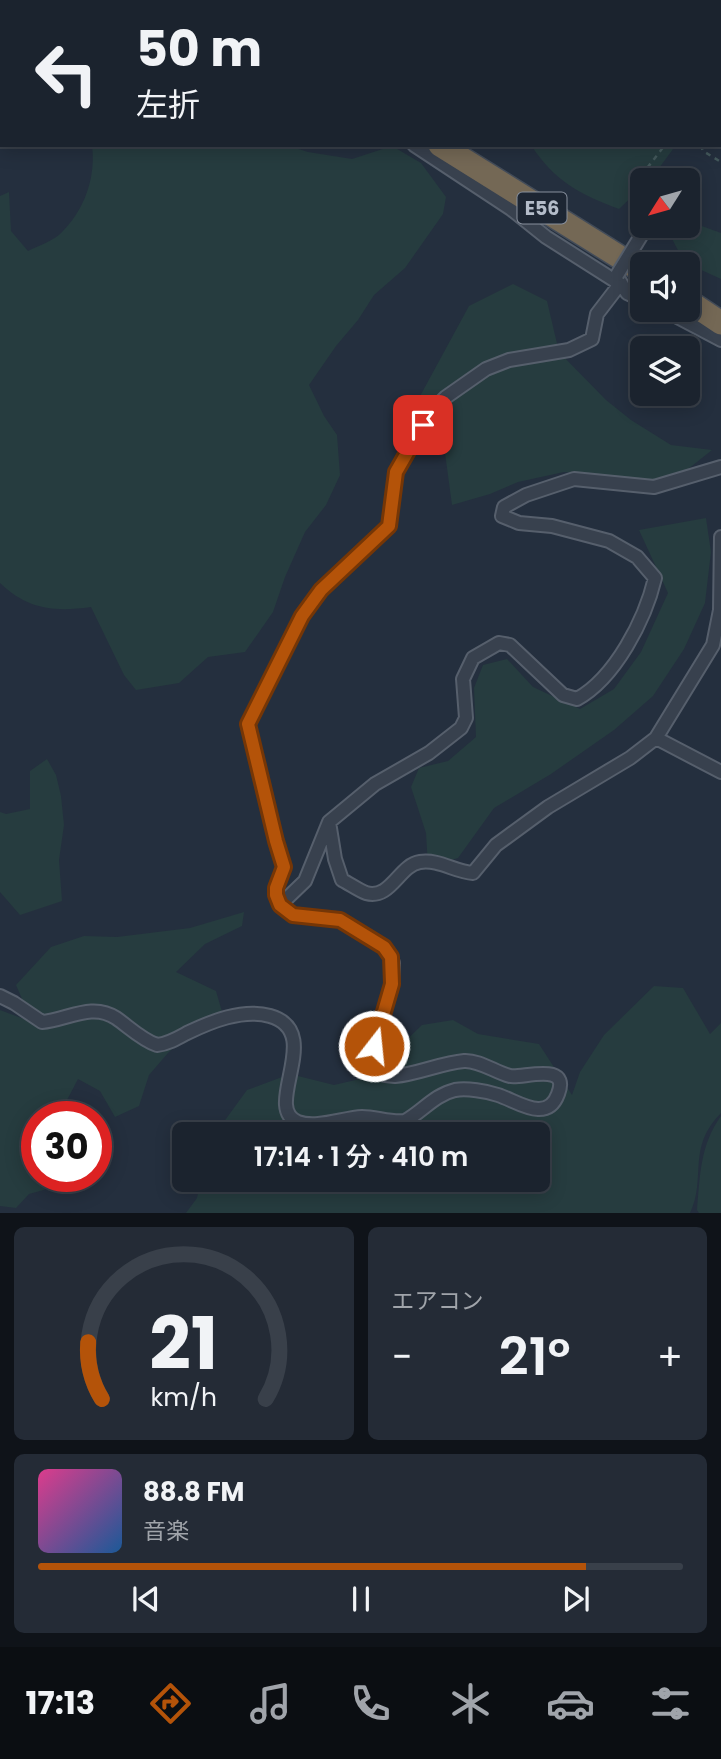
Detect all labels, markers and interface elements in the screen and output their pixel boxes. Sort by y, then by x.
text: 50 m [136,15,262,83]
icon: left [21,28,112,119]
text: 左折 [136,82,200,127]
north arrow [630,168,700,238]
map controls [630,168,700,406]
road number: E56 [518,192,566,224]
button: sound [630,252,700,322]
button: layers [630,336,700,406]
pin [393,395,453,455]
icon: arrive [404,406,442,444]
position arrow [337,1009,411,1083]
speed limit sign: 30 [21,1101,112,1192]
text: 17:14 · 1 分 · 410 m [254,1139,468,1175]
text: エアコン [392,1285,484,1317]
text: 21 [149,1294,218,1395]
text: 21° [499,1320,571,1393]
text: − [392,1330,412,1383]
text: + [657,1330,683,1383]
text: km/h [150,1380,217,1415]
text: 88.8 FM [143,1474,244,1510]
text: 音楽 [143,1515,189,1547]
icon: previous [127,1580,165,1618]
icon: pause [342,1580,380,1618]
icon: next [557,1580,595,1618]
icon: directions [146,1679,195,1728]
icon: music [246,1679,295,1728]
icon: phone [346,1679,395,1728]
icon: climate [446,1679,495,1728]
icon: car [546,1679,595,1728]
icon: filters [646,1679,695,1728]
text: 17:13 [26,1680,95,1725]

